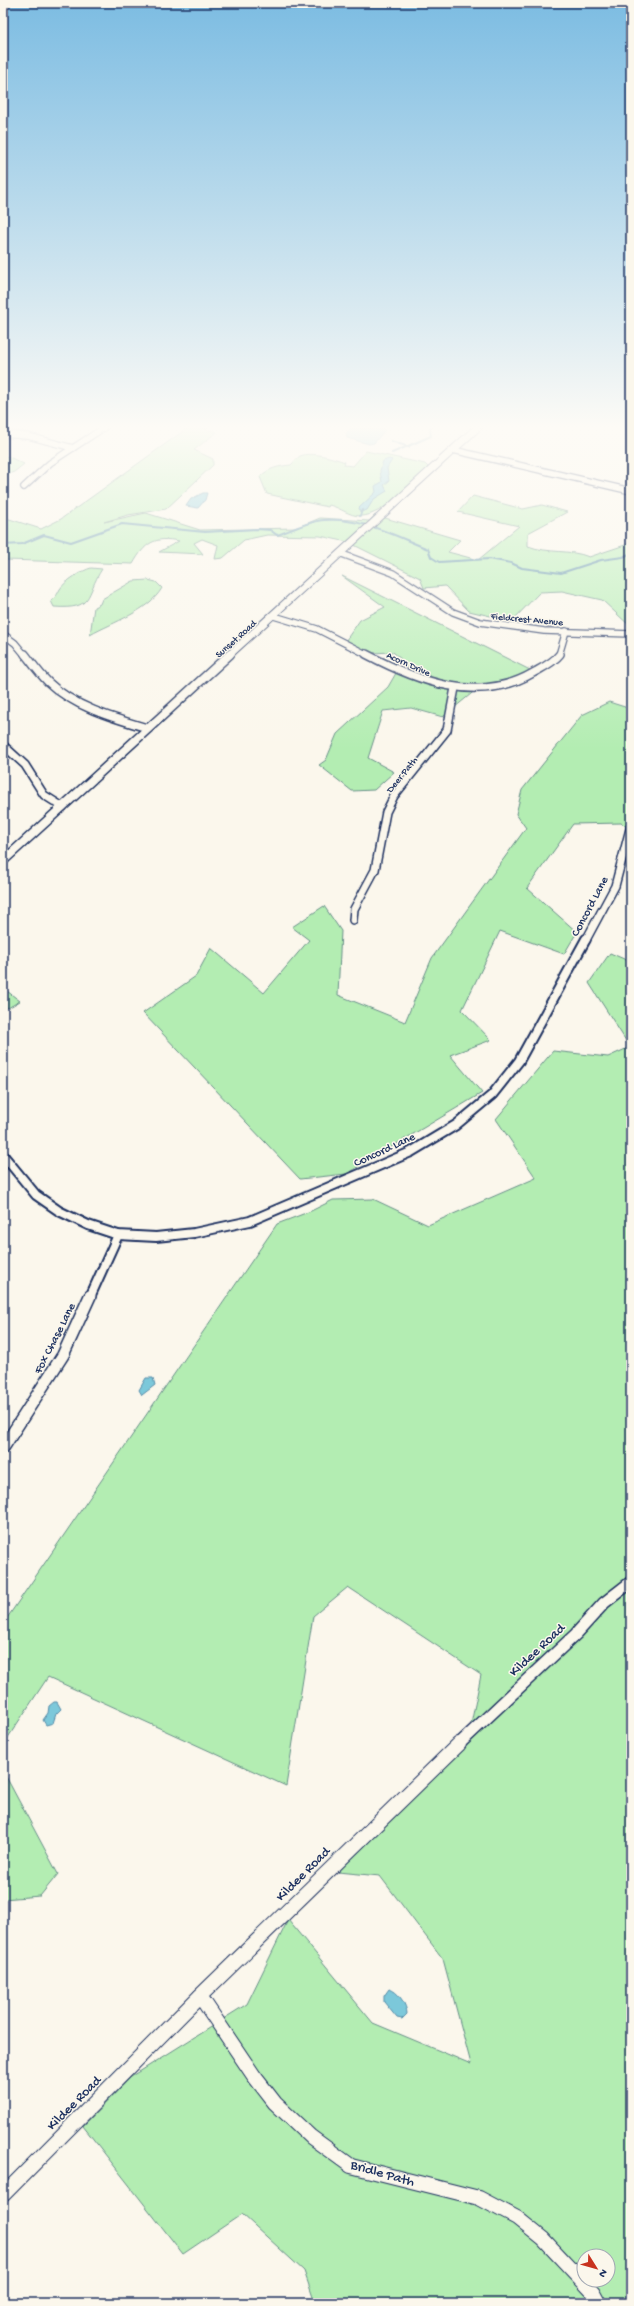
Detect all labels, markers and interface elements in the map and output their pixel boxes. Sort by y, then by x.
street label: Fieldcrest Avenue [489,611,564,629]
street label: Sunset Road [213,617,260,661]
street label: Acorn Drive [384,650,433,680]
street label: Deer Path [384,754,421,797]
street label: Concord Lane [569,874,613,939]
street label: Concord Lane [352,1130,418,1171]
street label: Fox Chase Lane [31,1300,80,1378]
street label: Kildee Road [506,1619,571,1681]
street label: Kildee Road [273,1843,336,1906]
street label: Kildee Road [44,2072,107,2135]
street label: Bridle Path [347,2157,417,2192]
north arrow [576,2248,616,2288]
text: N [595,2266,609,2279]

